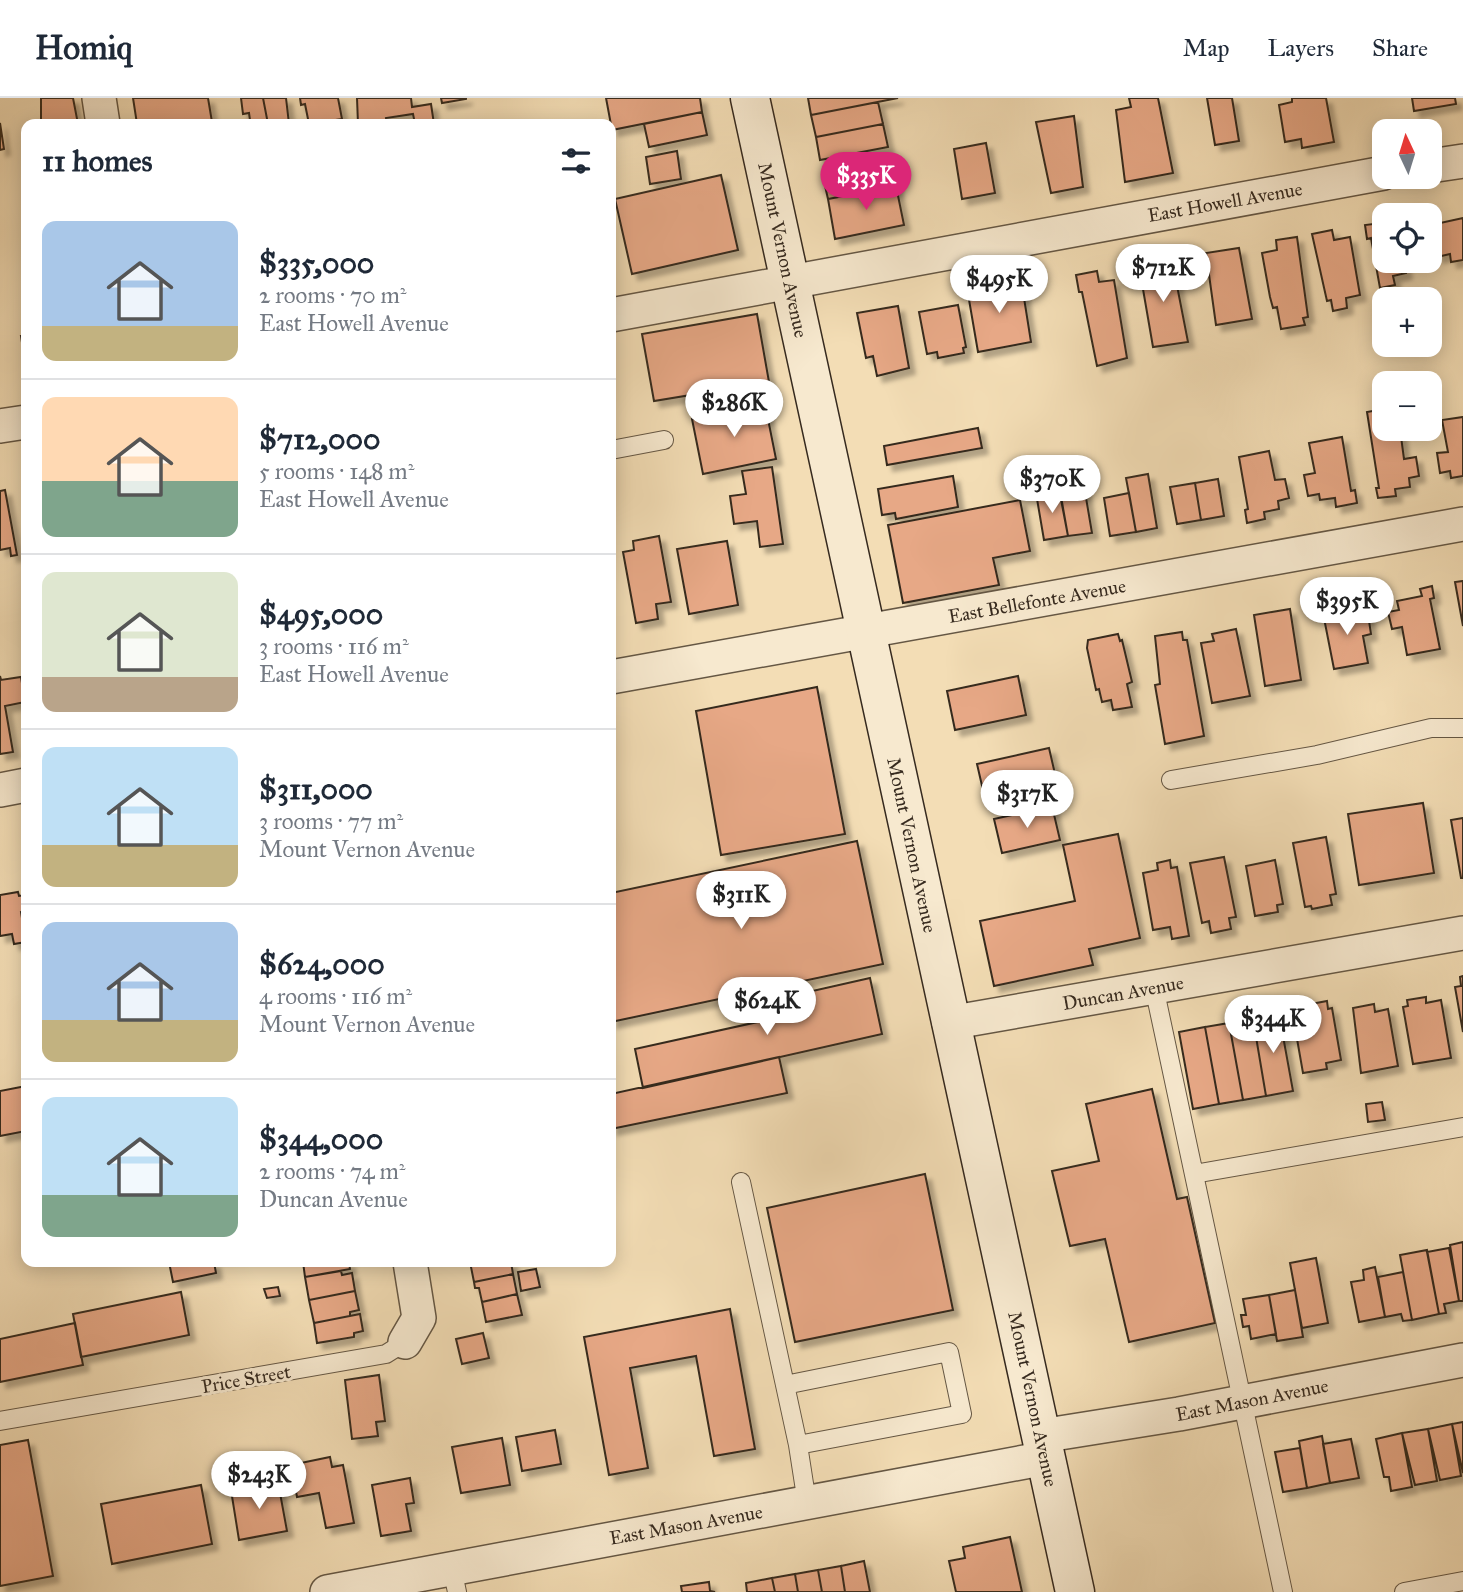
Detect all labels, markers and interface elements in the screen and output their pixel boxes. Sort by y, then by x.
text: Homiq [35,28,132,68]
text: Map [1183,33,1230,63]
text: Layers [1268,33,1334,63]
text: Share [1372,33,1428,63]
north arrow [1372,119,1442,189]
map controls [1372,119,1442,441]
icon: filters [557,142,595,180]
text: 11 homes [42,143,153,179]
pin: $335K [817,152,915,212]
street label: Mount Vernon Avenue [753,160,813,340]
text: $335K [836,161,896,189]
street label: East Howell Avenue [1146,177,1304,227]
button: locate [1372,203,1442,273]
pin: $712K [1114,244,1212,304]
text: $335,000 [259,245,374,281]
icon: home [98,249,182,333]
text: $712K [1132,253,1194,281]
pin: $495K [950,256,1048,315]
text: $495K [966,264,1032,292]
text: 2 rooms · 70 m² [259,281,407,309]
button: + [1372,287,1442,357]
text: East Howell Avenue [259,309,449,337]
button: − [1372,371,1442,441]
pin: $286K [685,380,783,439]
text: $286K [701,388,767,416]
text: $712,000 [259,421,380,457]
icon: home [98,425,182,509]
pin: $370K [1003,456,1101,515]
text: 5 rooms · 148 m² [259,457,414,485]
text: $370K [1020,464,1084,492]
text: East Howell Avenue [259,485,449,513]
street label: East Bellefonte Avenue [946,574,1128,628]
pin: $395K [1298,578,1396,637]
text: $395K [1316,586,1378,614]
text: $495,000 [259,596,383,632]
icon: home [98,600,182,684]
text: 3 rooms · 116 m² [259,632,409,660]
text: East Howell Avenue [259,660,449,688]
street label: Mount Vernon Avenue [882,755,942,935]
pin: $317K [978,770,1076,830]
text: $311,000 [259,771,373,807]
icon: home [98,775,182,859]
text: $317K [997,779,1057,807]
text: 3 rooms · 77 m² [259,807,403,835]
text: Mount Vernon Avenue [259,835,475,863]
pin: $311K [692,872,790,931]
text: $311K [712,880,770,908]
text: $624,000 [259,946,385,982]
icon: home [98,950,182,1034]
street label: Duncan Avenue [1061,971,1186,1015]
pin: $624K [718,978,816,1037]
text: 4 rooms · 116 m² [259,982,412,1010]
text: $624K [734,986,800,1014]
pin: $344K [1224,996,1322,1055]
text: $344K [1241,1004,1305,1032]
text: Mount Vernon Avenue [259,1010,475,1038]
text: $344,000 [259,1121,383,1157]
icon: home [98,1125,182,1209]
text: 2 rooms · 74 m² [259,1157,405,1185]
text: Duncan Avenue [259,1185,408,1213]
street label: Mount Vernon Avenue [1003,1309,1063,1489]
street label: Price Street [200,1360,293,1398]
street label: East Mason Avenue [1174,1374,1330,1426]
pin: $243K [210,1452,308,1511]
text: $243K [227,1460,291,1488]
street label: East Mason Avenue [608,1500,764,1550]

